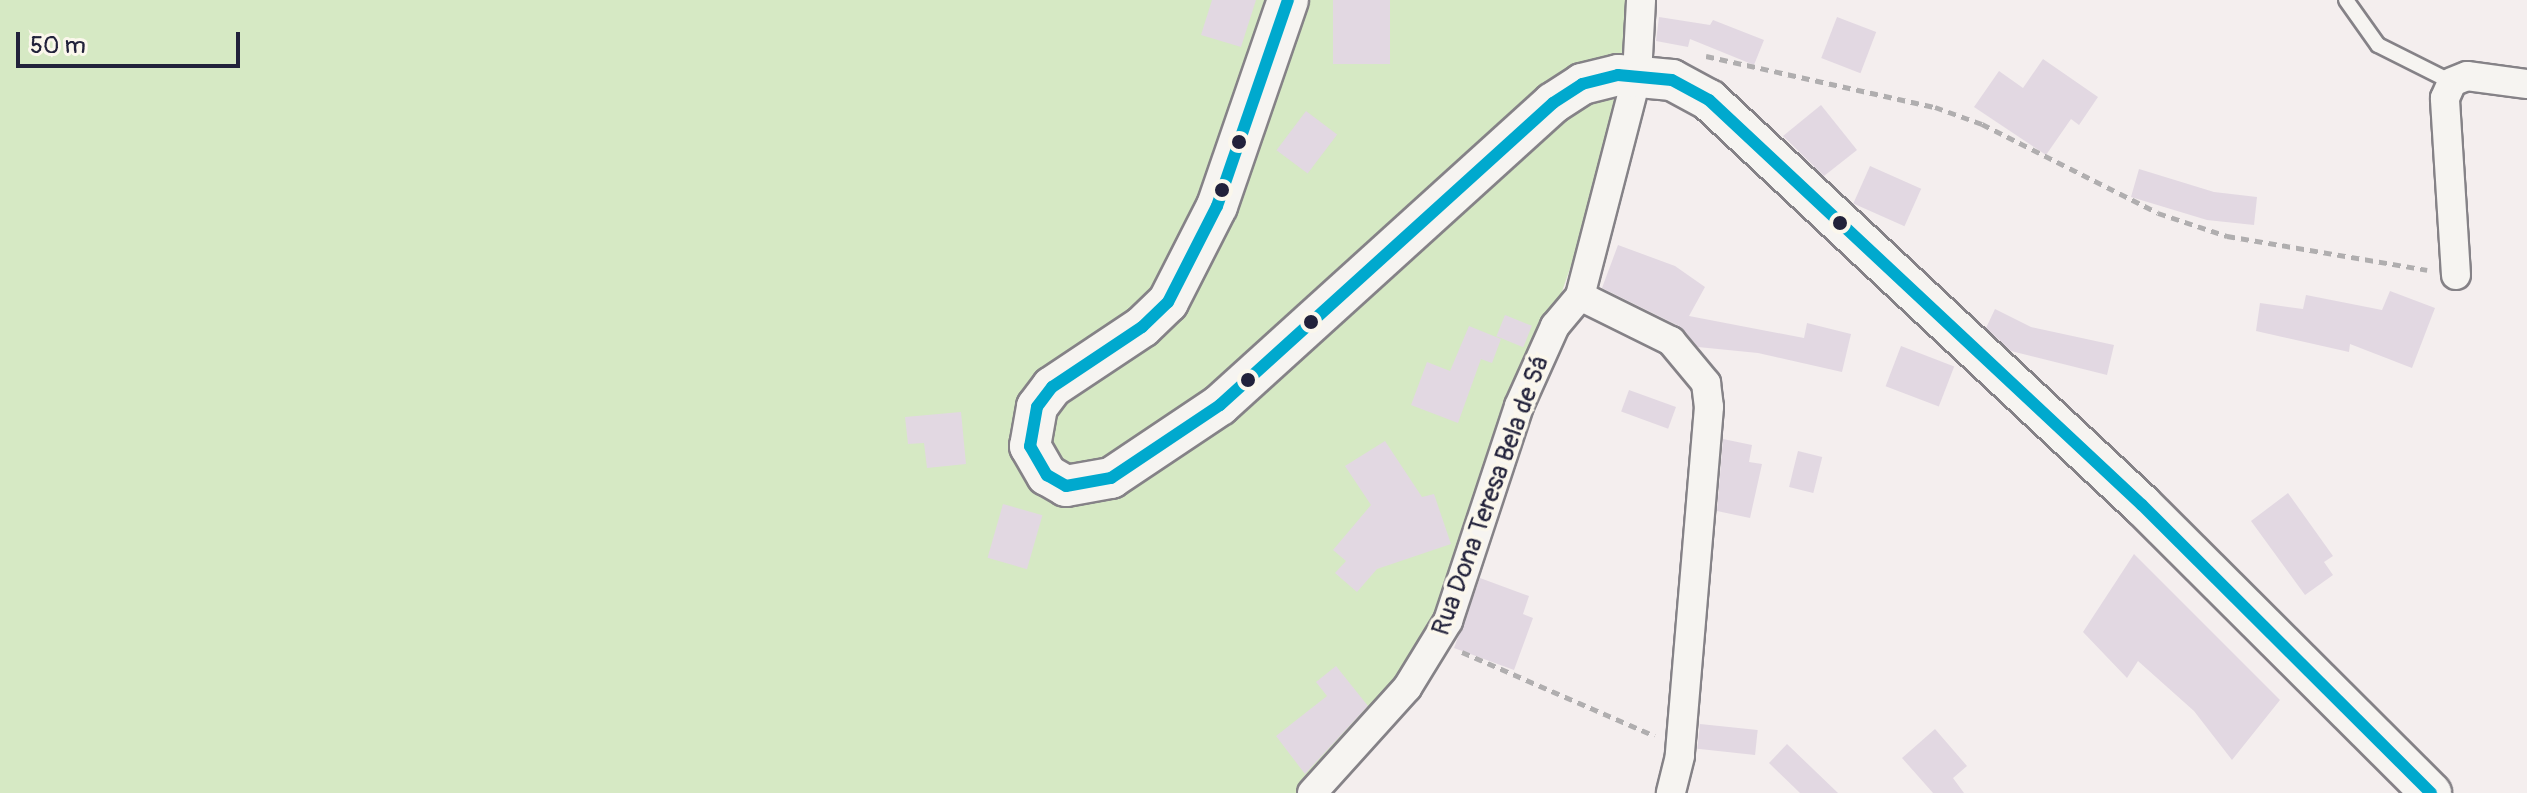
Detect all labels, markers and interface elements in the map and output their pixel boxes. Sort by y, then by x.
scale bar [20,16,244,66]
text: 50 m [30,31,86,60]
unlabelled marker [1231,134,1247,150]
unlabelled marker [1214,182,1230,198]
unlabelled marker [1832,215,1848,231]
unlabelled marker [1303,314,1319,330]
street label: Rua Dona Teresa Bela de Sá [1426,352,1556,640]
unlabelled marker [1240,372,1256,388]

